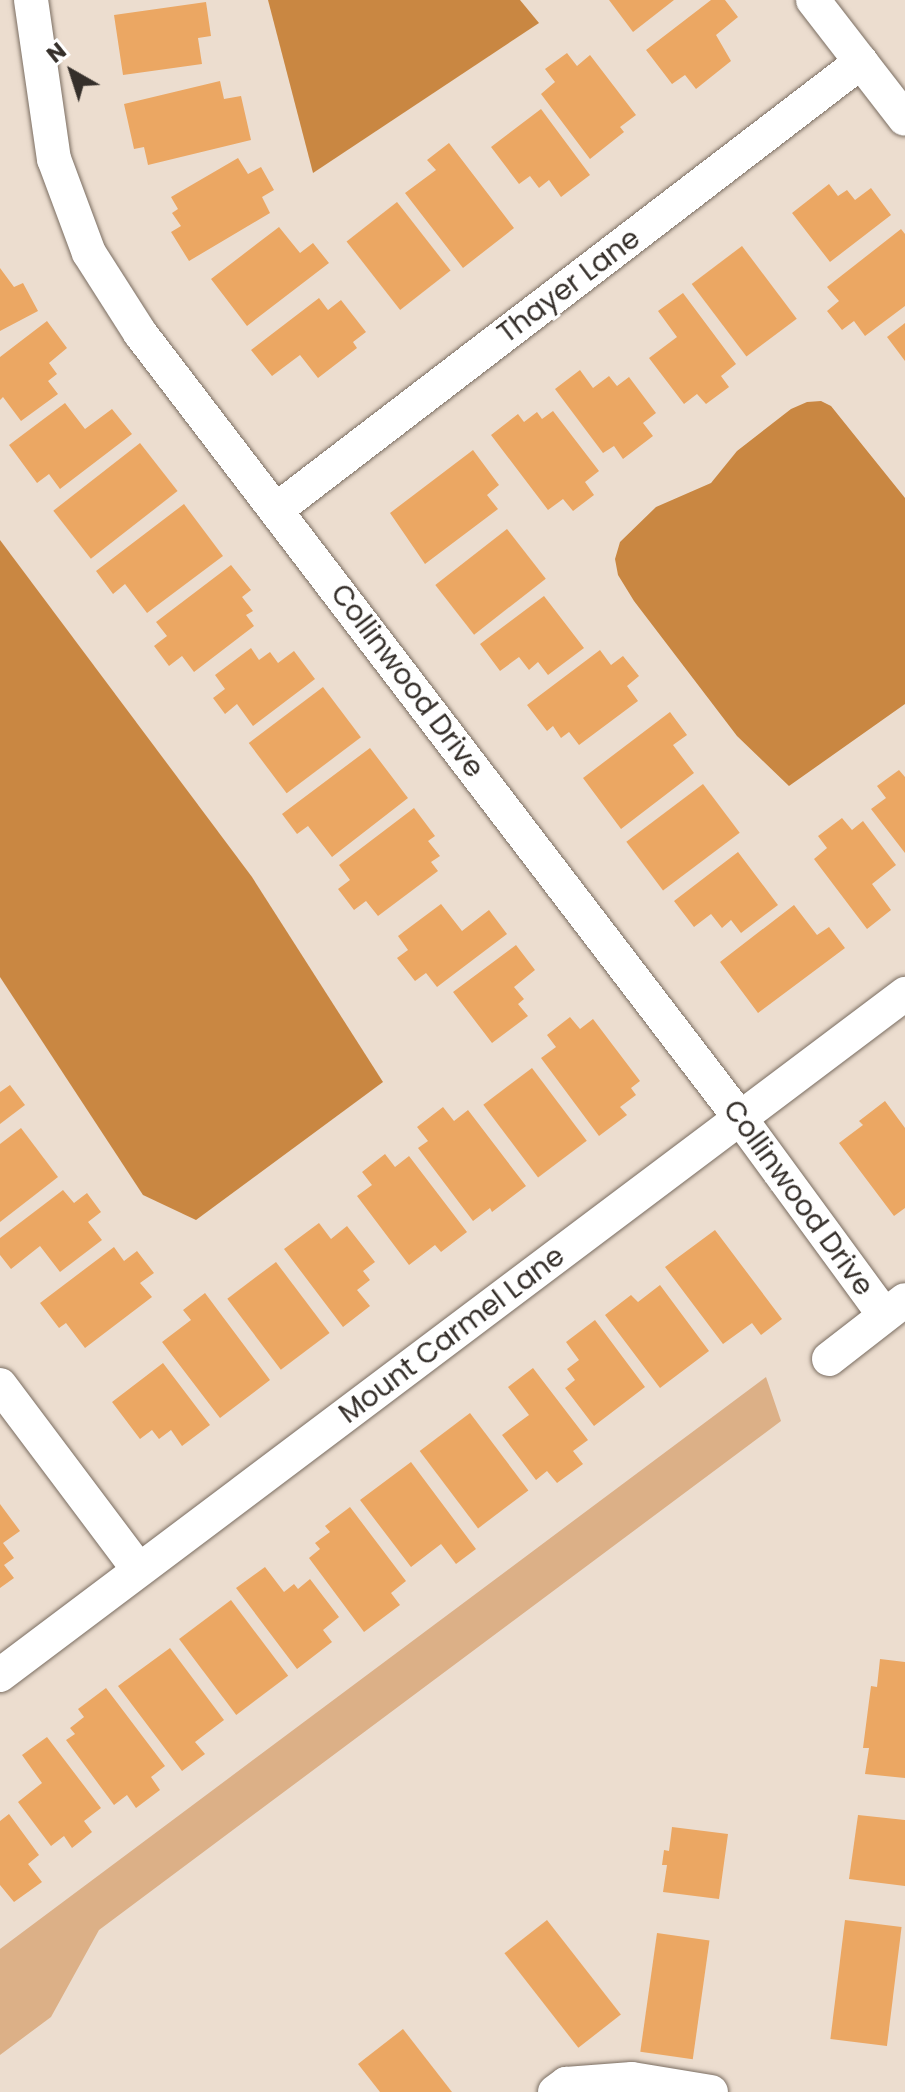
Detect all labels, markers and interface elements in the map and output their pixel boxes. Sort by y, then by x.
north arrow [32,32,112,112]
text: N [40,36,73,70]
street label: Thayer Lane [491,222,647,350]
street label: Collinwood Drive [323,578,491,784]
street label: Collinwood Drive [716,1094,880,1302]
street label: Mount Carmel Lane [333,1239,571,1431]

